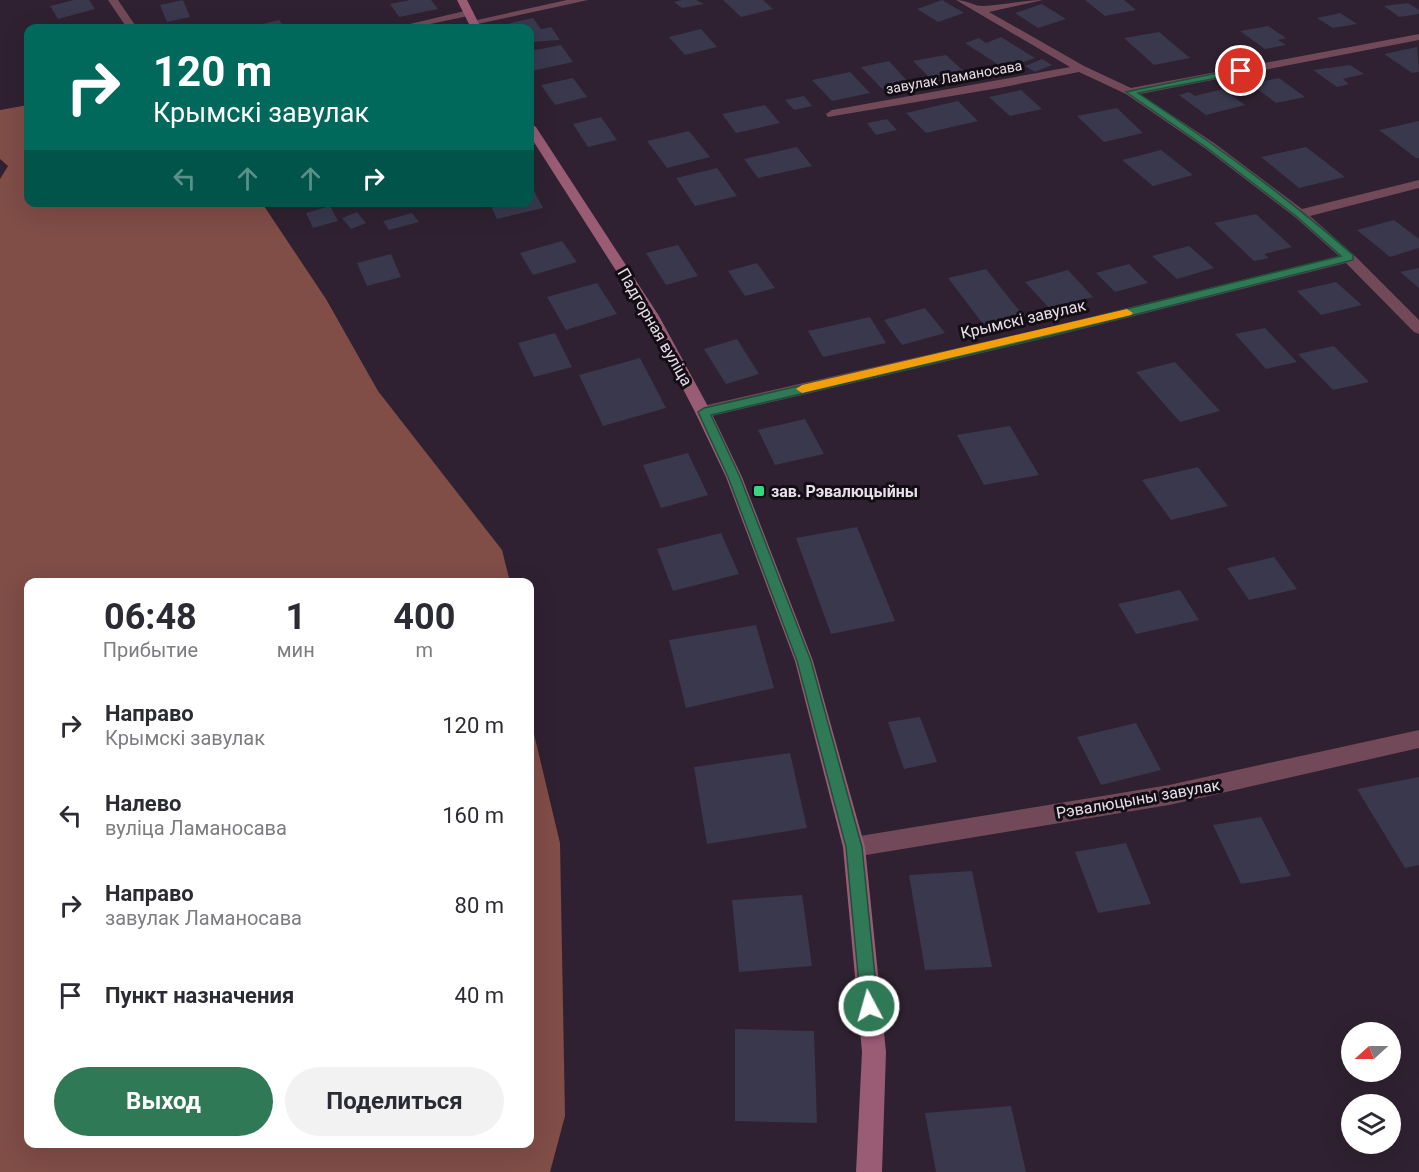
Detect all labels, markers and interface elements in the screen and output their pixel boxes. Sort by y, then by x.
pin [1215,45,1266,96]
text: 120 m [153,47,272,96]
icon: right [54,48,132,126]
icon: arrive [1224,54,1257,87]
street label: завулак Ламаносава [885,57,1023,97]
text: Крымскі завулак [153,97,369,129]
icon: left [168,162,201,195]
icon: ahead [231,162,264,195]
icon: ahead [294,162,327,195]
icon: right [357,162,390,195]
street label: Падгорная вуліца [614,265,696,389]
street label: Крымскі завулак [959,295,1088,343]
place label: зав. Рэвалюцыйны [771,482,918,501]
marker: зав. Рэвалюцыйны [752,484,766,498]
text: 06:48 [104,596,197,638]
text: 1 [285,596,306,638]
text: 400 [393,596,455,638]
text: Прибытие [103,638,198,662]
text: мин [277,638,315,662]
text: m [416,638,433,662]
text: Направо [105,701,194,726]
icon: right [54,709,87,742]
text: 120 m [442,713,504,738]
text: Крымскі завулак [105,726,265,750]
street label: Рэвалюцыны завулак [1055,775,1222,823]
text: Налево [105,791,182,816]
icon: left [54,799,87,832]
text: 160 m [442,803,504,828]
text: вуліца Ламаносава [105,816,287,840]
text: Направо [105,881,194,906]
icon: right [54,889,87,922]
text: 80 m [455,893,504,918]
text: завулак Ламаносава [105,906,302,930]
position arrow [837,974,901,1038]
icon: arrive [54,979,87,1012]
text: Пункт назначения [105,983,294,1008]
text: 40 m [455,983,504,1008]
north arrow [1341,1022,1401,1082]
map controls [1341,1022,1401,1154]
button: Выход [54,1067,273,1136]
button: Поделиться [285,1067,504,1136]
button: layers [1341,1094,1401,1154]

